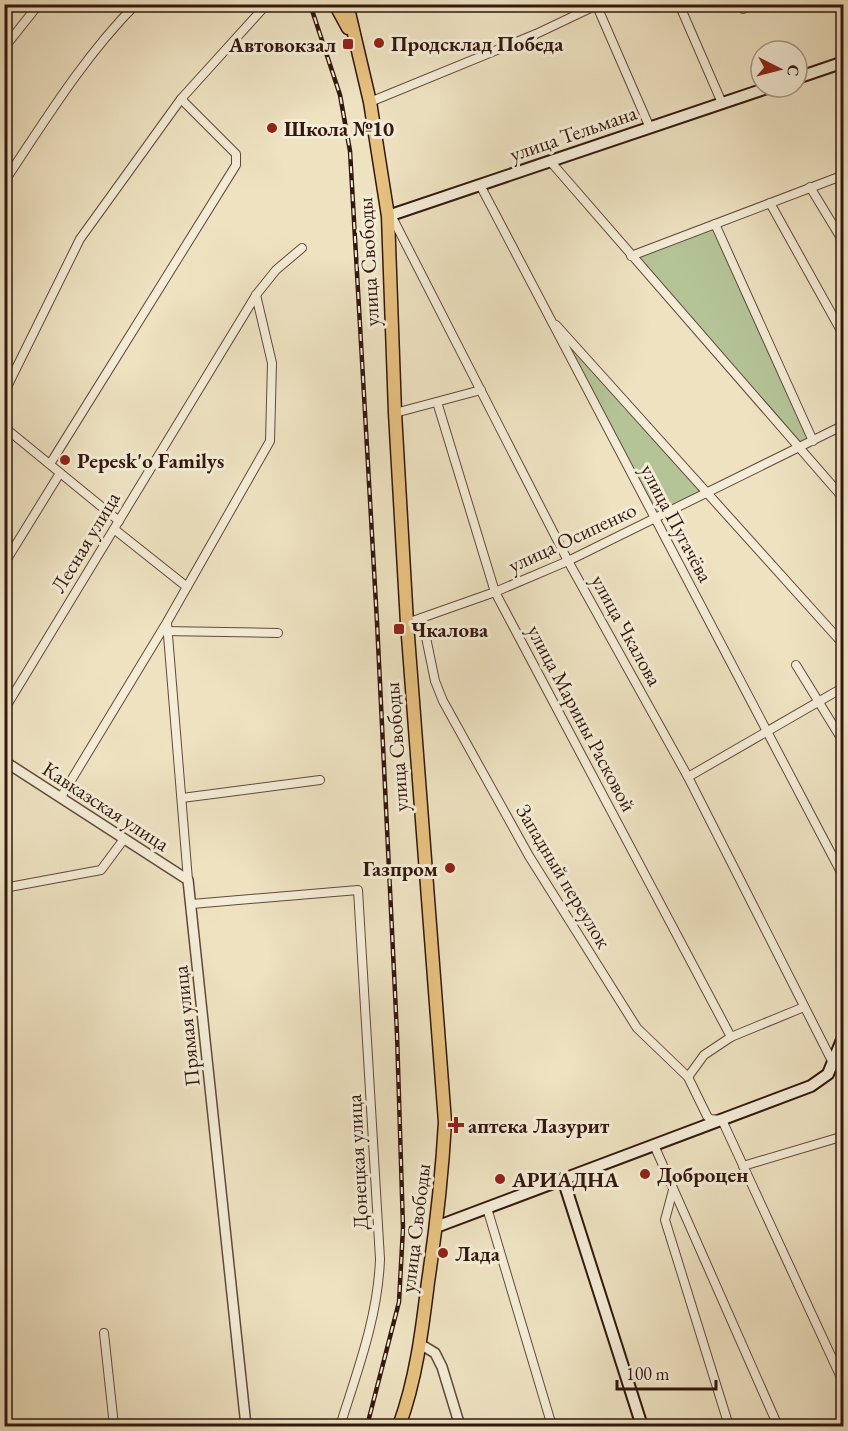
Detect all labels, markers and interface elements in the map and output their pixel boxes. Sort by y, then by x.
place label: Продсклад Победа [391,30,564,57]
place label: Автовокзал [228,31,336,58]
marker: Продсклад Победа [372,36,386,50]
marker: Автовокзал [341,37,355,51]
north arrow [749,39,809,99]
text: С [782,64,804,77]
street label: улица Тельмана [506,98,641,167]
place label: Школа №10 [284,115,394,142]
marker: Школа №10 [265,121,279,135]
street label: улица Свободы [351,196,385,327]
place label: Pepesk'o Familys [77,447,224,474]
marker: Pepesk'o Familys [58,453,72,467]
street label: улица Пугачёва [635,459,720,587]
street label: Лесная улица [44,486,126,597]
street label: улица Осипенко [504,496,640,578]
street label: улица Чкалова [585,570,669,691]
place label: Чкалова [411,616,489,643]
street label: улица Марины Расковой [521,620,643,816]
marker: Чкалова [392,622,406,636]
street label: улица Свободы [378,681,414,813]
street label: Кавказская улица [37,755,175,857]
street label: Западный переулок [510,799,618,953]
place label: Газпром [363,855,438,882]
marker: Газпром [443,861,457,875]
street label: Прямая улица [166,964,206,1088]
street label: Донецкая улица [340,1093,374,1231]
place label: аптека Лазурит [468,1112,610,1139]
marker: аптека Лазурит [449,1118,463,1132]
place label: Доброцен [657,1161,748,1188]
street label: улица Свободы [394,1162,436,1294]
place label: АРИАДНА [511,1166,620,1193]
marker: Доброцен [638,1167,652,1181]
marker: АРИАДНА [493,1172,507,1186]
place label: Лада [455,1240,501,1267]
marker: Лада [436,1246,450,1260]
scale bar [617,1353,716,1391]
text: 100 m [626,1362,670,1385]

